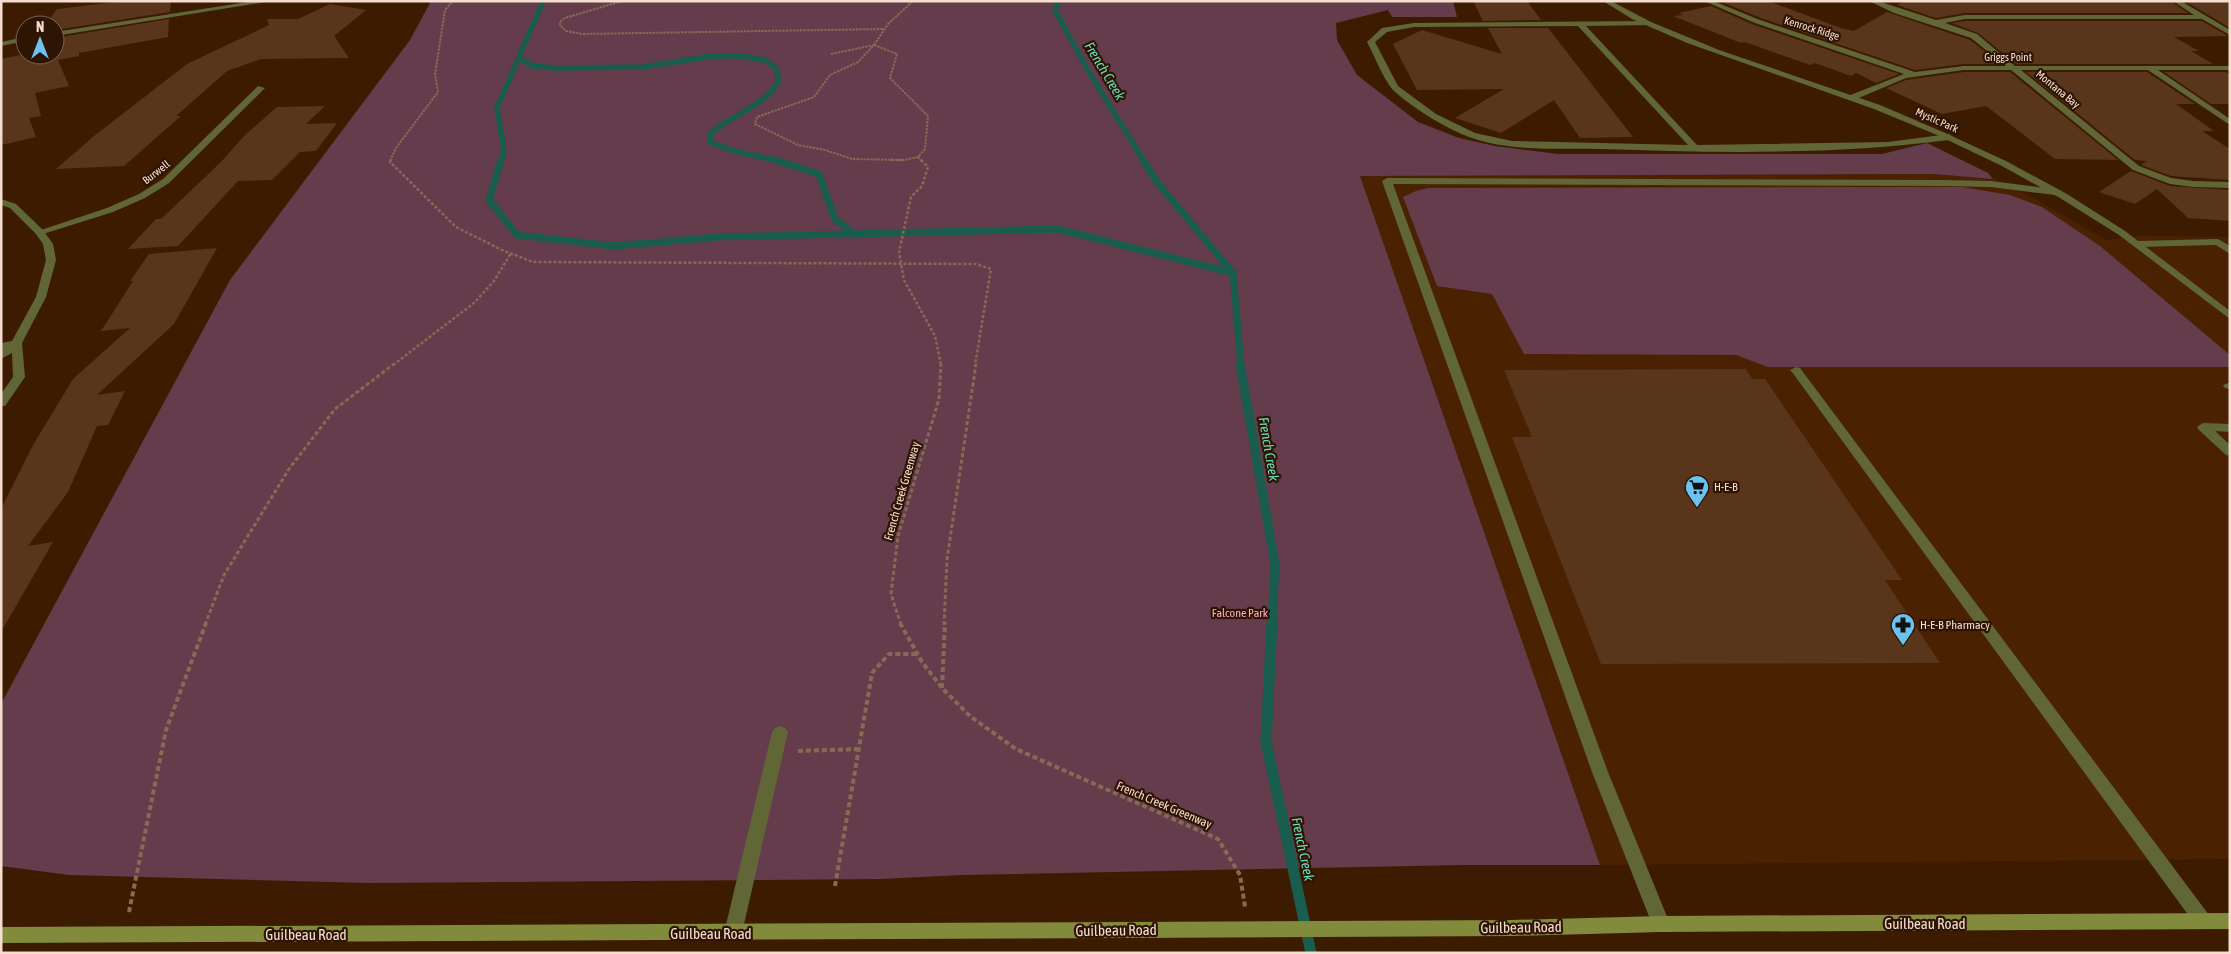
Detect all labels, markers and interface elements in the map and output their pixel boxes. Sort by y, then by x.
street label: Kenrock Ridge [1783,14,1841,42]
north arrow [15,15,65,65]
text: N [36,19,44,35]
water label: French Creek [1081,39,1129,104]
street label: Griggs Point [1984,51,2032,63]
street label: Montana Bay [2034,68,2083,111]
street label: Mystic Park [1914,105,1960,135]
street label: Burwell [140,158,172,186]
water label: French Creek [1256,416,1283,483]
street label: French Creek Greenway [881,440,923,542]
supermarket icon: H-E-B [1684,474,1710,508]
place label: H-E-B [1714,480,1738,494]
park label: Falcone Park [1212,606,1269,620]
pharmacy icon: H-E-B Pharmacy [1890,612,1916,646]
place label: H-E-B Pharmacy [1920,618,1990,632]
street label: French Creek Greenway [1114,779,1214,831]
water label: French Creek [1288,816,1318,883]
street label: Guilbeau Road [1884,915,1966,932]
street label: Guilbeau Road [1480,918,1562,936]
street label: Guilbeau Road [1075,921,1157,939]
street label: Guilbeau Road [670,925,752,942]
street label: Guilbeau Road [265,926,347,943]

